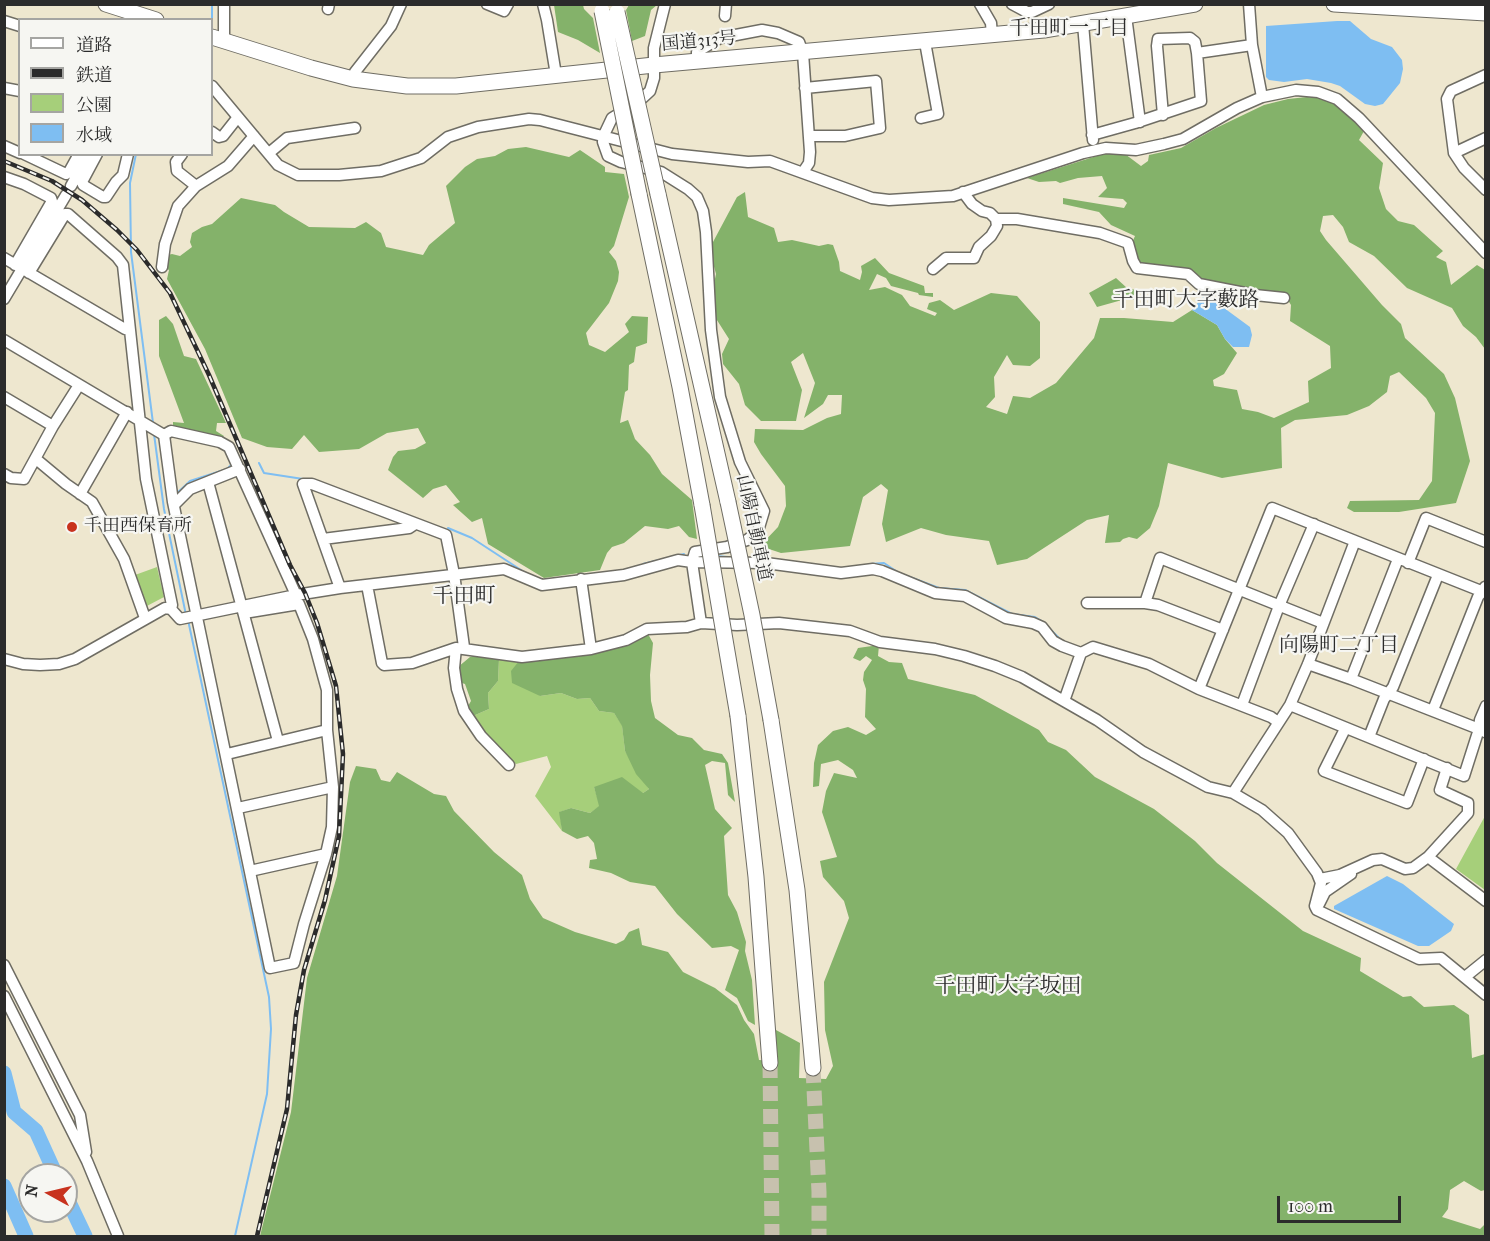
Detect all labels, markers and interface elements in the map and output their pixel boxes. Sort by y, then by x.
district label: 千田町一丁目 [1009,17,1129,41]
legend [18,18,213,156]
street label: 国道313号 [661,28,737,56]
text: 道路 [76,35,112,56]
text: 鉄道 [76,65,112,86]
text: 公園 [76,95,112,116]
text: 水域 [76,125,112,146]
district label: 千田町大字藪路 [1113,288,1259,314]
street label: 山陽自動車道 [731,473,775,583]
place label: 千田西保育所 [84,516,192,538]
marker: 千田西保育所 [65,520,79,534]
district label: 千田町 [433,584,495,610]
district label: 向陽町二丁目 [1279,634,1399,658]
district label: 千田町大字坂田 [935,974,1081,1000]
north arrow [18,1163,78,1223]
text: N [21,1183,42,1198]
scale bar [1280,1184,1404,1222]
text: 100 m [1288,1196,1333,1217]

